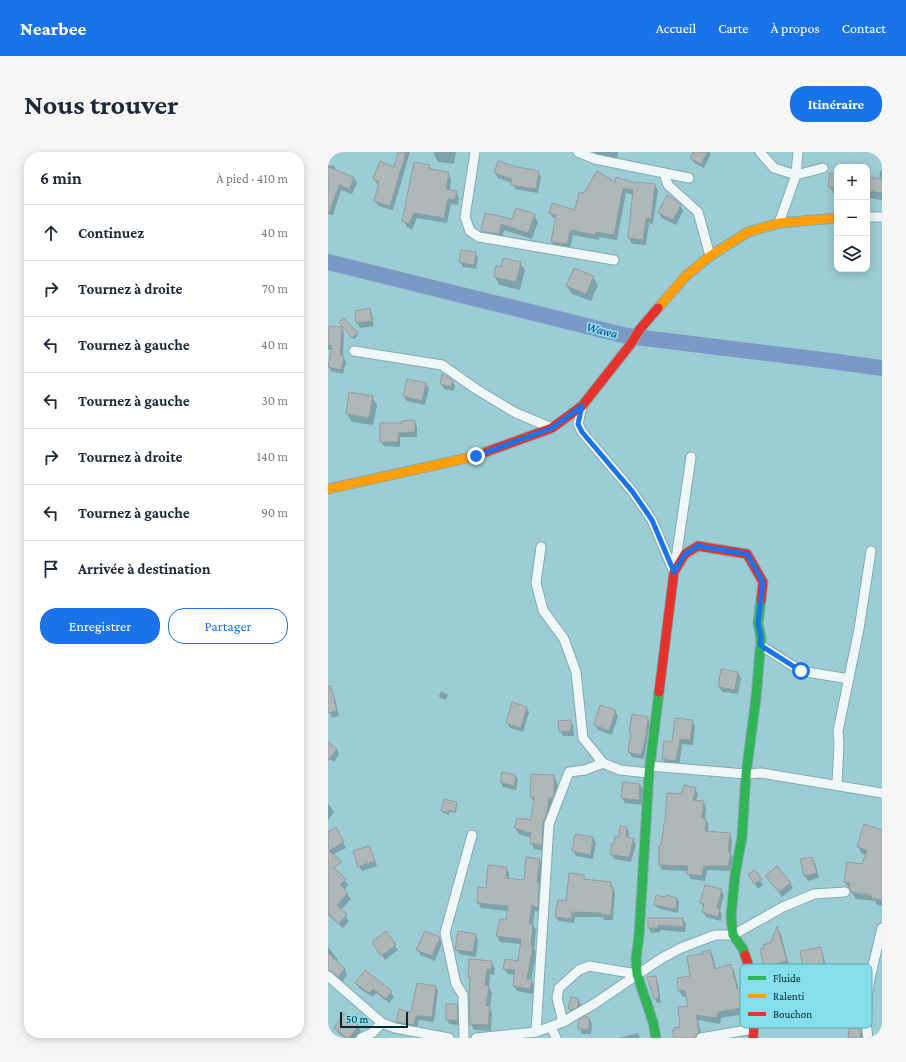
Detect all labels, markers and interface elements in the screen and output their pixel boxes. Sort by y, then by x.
text: Nearbee [20,18,86,39]
text: Accueil [656,20,696,36]
text: Carte [718,20,749,36]
text: À propos [771,20,820,36]
text: Contact [842,20,886,36]
button: Itinéraire [790,86,882,122]
text: Nous trouver [24,89,178,120]
map controls [834,164,870,272]
button: + [834,164,870,200]
text: 6 min [40,169,82,188]
text: À pied · 410 m [216,171,288,186]
button: − [834,200,870,236]
icon: ahead [40,222,62,244]
text: Continuez [78,225,144,241]
text: 40 m [261,225,288,240]
button: layers [834,236,870,272]
icon: right [40,278,62,300]
text: Tournez à droite [78,281,182,297]
text: 70 m [262,281,288,296]
water label: Wawa [585,319,619,341]
icon: left [40,334,62,356]
text: Tournez à gauche [78,337,190,353]
text: 40 m [261,337,288,352]
icon: left [40,390,62,412]
text: Tournez à gauche [78,393,190,409]
text: 30 m [262,393,288,408]
icon: right [40,446,62,468]
route end [467,447,485,465]
text: Tournez à droite [78,449,182,465]
text: 140 m [257,449,288,464]
icon: left [40,502,62,524]
text: Tournez à gauche [78,505,190,521]
text: 90 m [261,505,288,520]
icon: arrive [40,558,62,580]
text: Arrivée à destination [78,561,211,577]
button: Enregistrer [40,608,160,644]
button: Partager [168,608,288,644]
route start [792,662,810,680]
legend [740,964,872,1028]
text: Fluide [773,972,801,984]
text: Ralenti [773,990,804,1002]
text: Bouchon [773,1008,812,1020]
scale bar [340,1010,408,1029]
text: 50 m [346,1013,368,1025]

